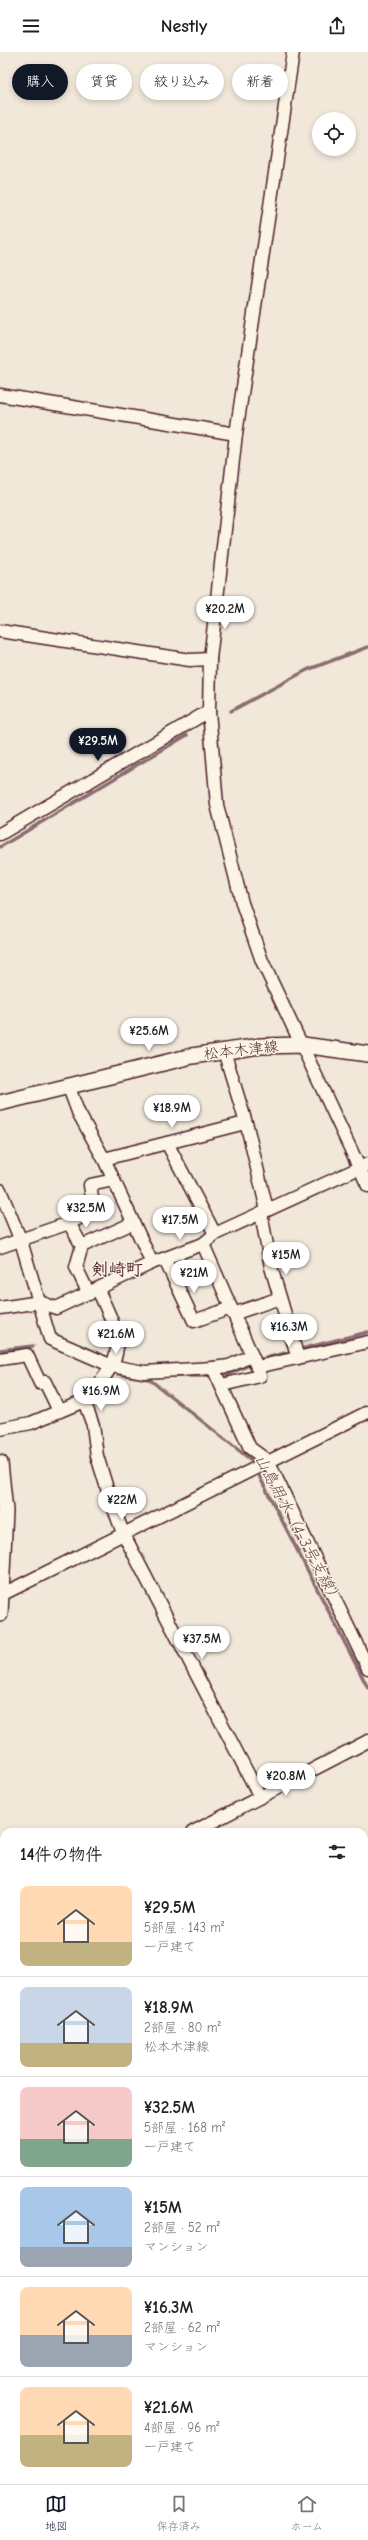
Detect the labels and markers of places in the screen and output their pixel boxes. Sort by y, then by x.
pin: ¥20.2M [192,596,258,630]
pin: ¥29.5M [65,728,131,762]
pin: ¥25.6M [116,1018,182,1052]
pin: ¥18.9M [139,1095,205,1129]
pin: ¥32.5M [53,1195,119,1229]
pin: ¥17.5M [147,1207,213,1241]
pin: ¥15M [262,1242,310,1276]
pin: ¥21M [170,1260,218,1294]
pin: ¥16.3M [256,1314,322,1348]
pin: ¥21.6M [83,1321,149,1355]
pin: ¥16.9M [68,1378,134,1412]
pin: ¥22M [98,1487,146,1521]
pin: ¥37.5M [169,1626,235,1660]
pin: ¥20.8M [253,1763,319,1797]

